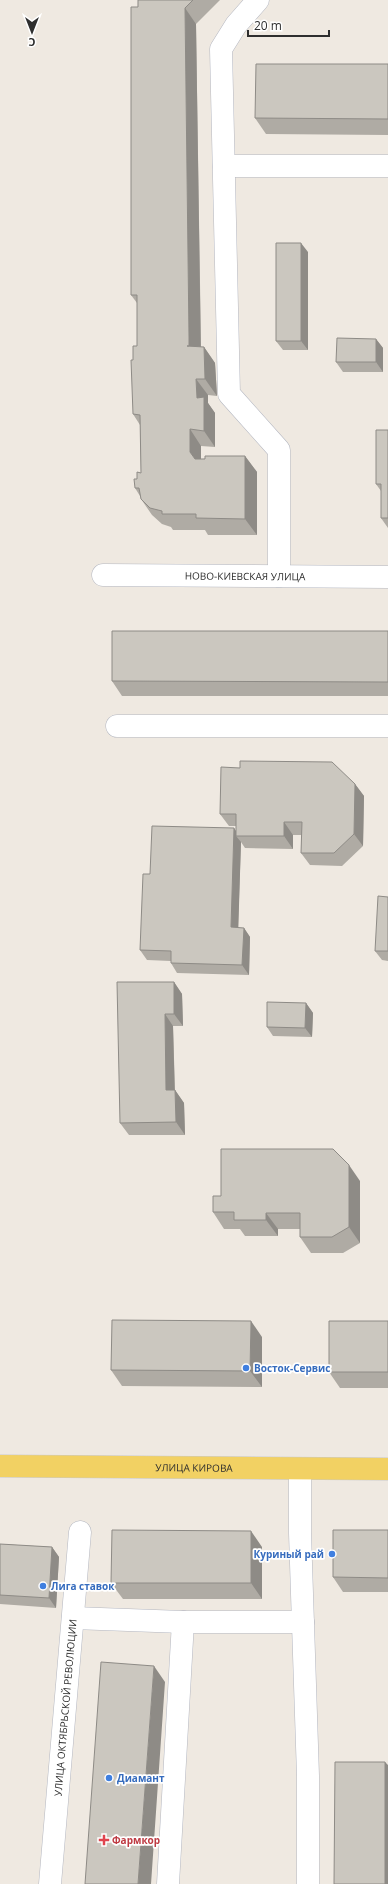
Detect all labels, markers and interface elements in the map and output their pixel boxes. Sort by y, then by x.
north arrow [12,12,52,52]
scale bar [248,12,329,38]
text: 20 m [254,17,282,34]
text: С [28,35,36,50]
street label: НОВО-КИЕВСКАЯ УЛИЦА [185,569,306,583]
place label: Восток-Сервис [254,1361,330,1375]
marker: Восток-Сервис [241,1363,251,1373]
street label: УЛИЦА КИРОВА [155,1460,233,1475]
place label: Куриный рай [254,1547,324,1561]
marker: Куриный рай [327,1549,337,1559]
place label: Лига ставок [51,1579,115,1593]
marker: Лига ставок [38,1581,48,1591]
street label: УЛИЦА ОКТЯБРЬСКОЙ РЕВОЛЮЦИИ [51,1619,80,1797]
place label: Диамант [117,1771,165,1785]
marker: Диамант [104,1773,114,1783]
place label: Фармкор [112,1833,160,1847]
marker: Фармкор [99,1835,109,1845]

